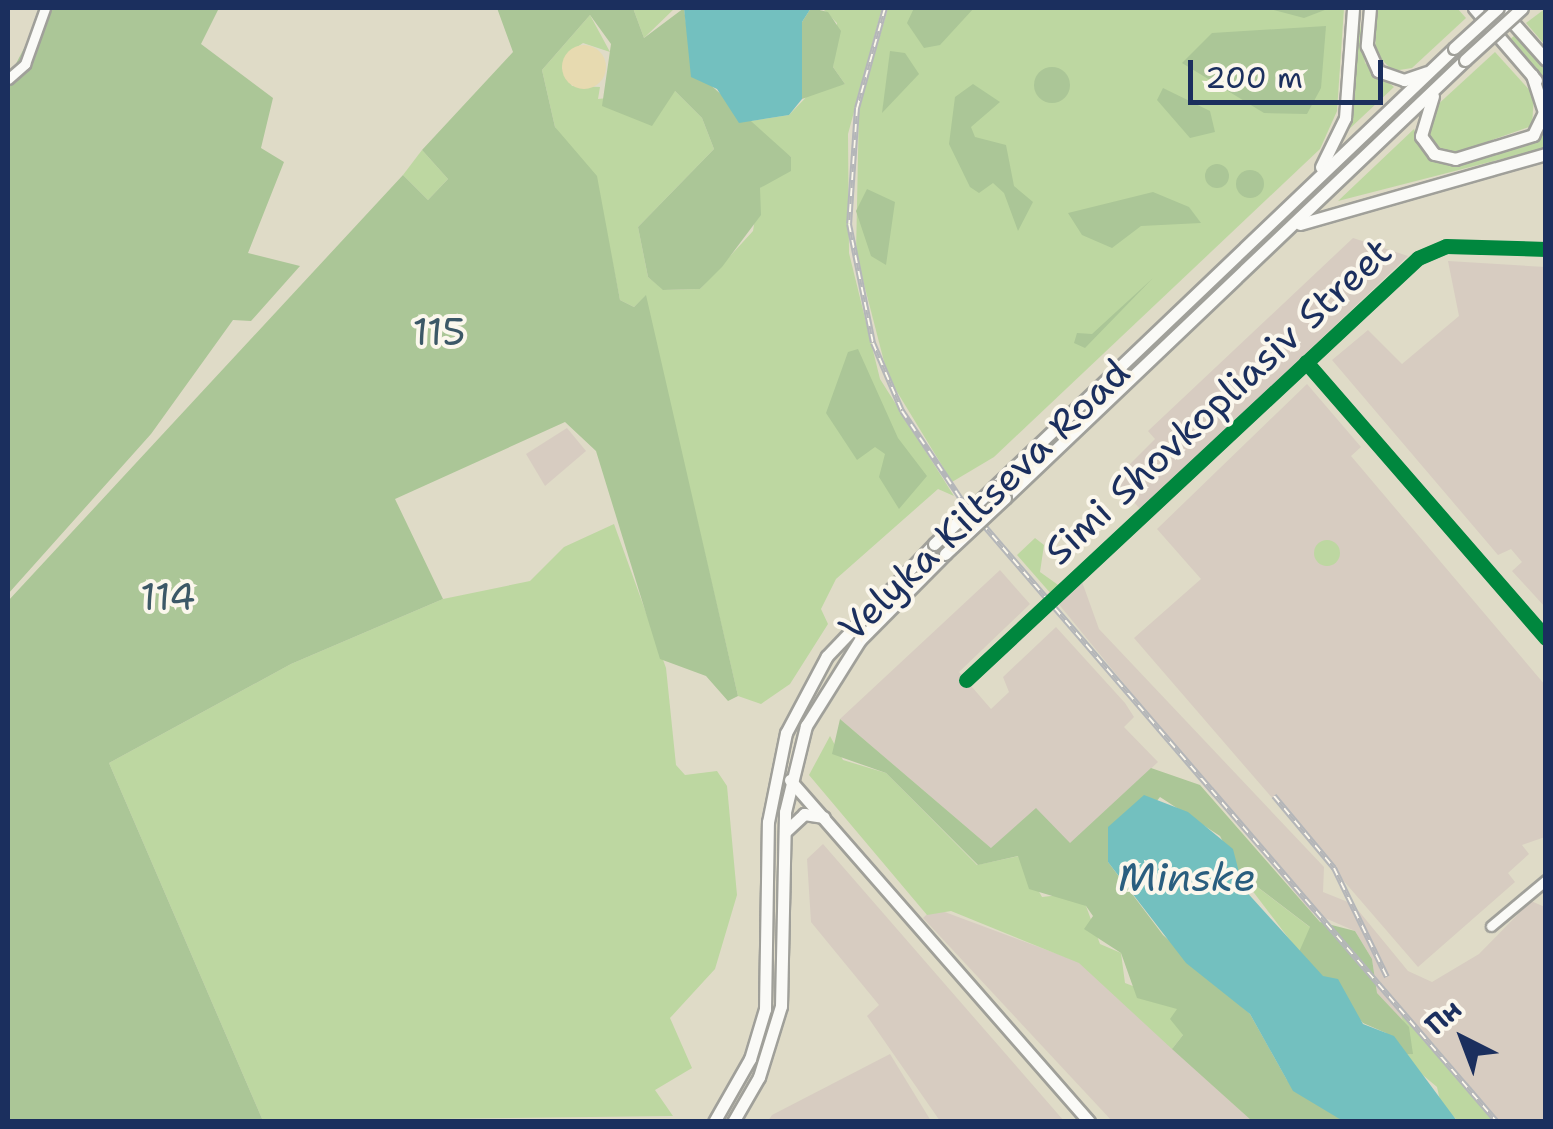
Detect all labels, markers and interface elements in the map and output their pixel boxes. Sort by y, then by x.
scale bar [1193,40,1388,102]
text: 200 m [1205,57,1303,98]
street label: Simi Shovkopliasiv Street [1035,228,1401,574]
park label: 115 [412,309,466,355]
street label: Velyka Kiltseva Road [829,349,1139,651]
park label: 114 [140,574,196,620]
water label: Minske [1118,853,1256,901]
north arrow [1413,989,1513,1089]
text: Пн [1416,990,1469,1043]

